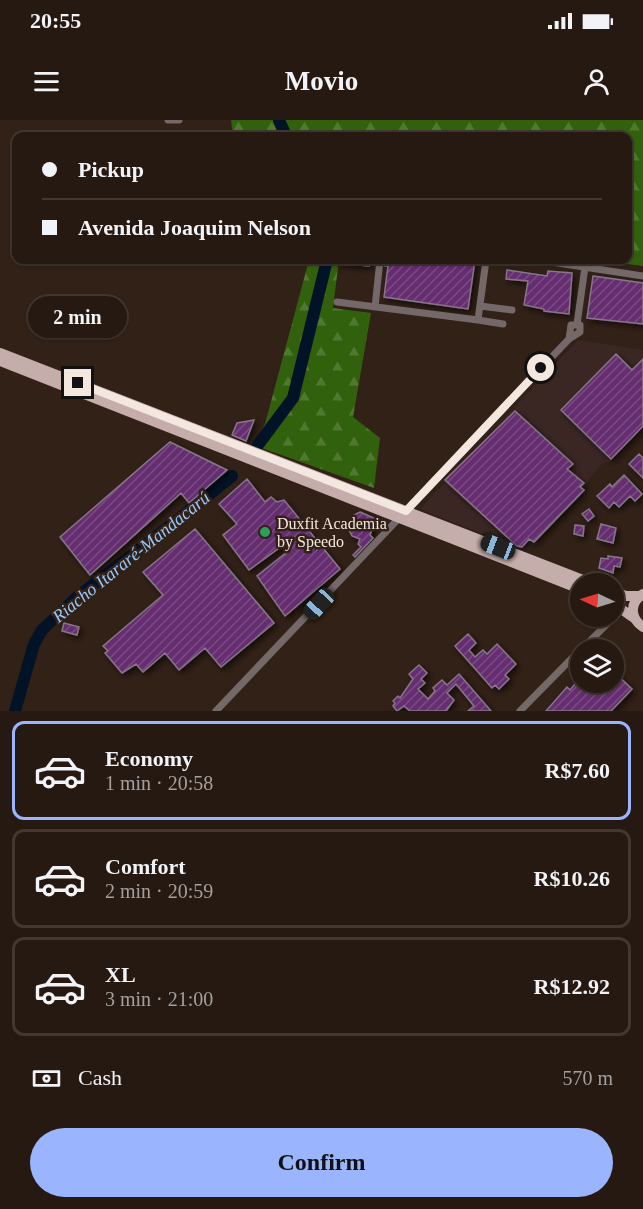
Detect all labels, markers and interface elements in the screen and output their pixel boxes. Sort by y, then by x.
text: 20:55 [30,8,81,33]
icon: menu [30,65,63,98]
icon: person [580,65,613,98]
text: Movio [285,66,358,96]
text: Pickup [78,157,144,182]
text: Avenida Joaquim Nelson [78,215,311,240]
callout: 2 min [28,296,128,338]
text: 2 min [53,306,102,328]
route start [527,354,554,381]
route end [64,369,91,396]
water label: Riacho Itararé-Mandacarú [48,487,214,627]
place label: Duxfit Academia by Speedo [277,515,387,551]
marker: Duxfit Academia by Speedo [258,525,272,539]
car [478,532,518,562]
north arrow [570,573,624,627]
map controls [570,573,624,693]
car [300,585,338,623]
button: layers [570,639,624,693]
icon: car [33,744,87,798]
text: Economy [105,746,193,771]
text: R$7.60 [545,758,610,783]
text: 1 min · 20:58 [105,772,213,794]
icon: car [33,852,87,906]
text: Comfort [105,854,186,879]
text: R$10.26 [534,866,610,891]
text: 2 min · 20:59 [105,880,213,902]
icon: car [33,960,87,1014]
text: XL [105,962,136,987]
text: R$12.92 [534,974,610,999]
text: 3 min · 21:00 [105,988,213,1010]
icon: cash [30,1062,63,1095]
text: Cash [78,1065,122,1090]
text: 570 m [562,1067,613,1089]
button: Confirm [30,1128,613,1197]

